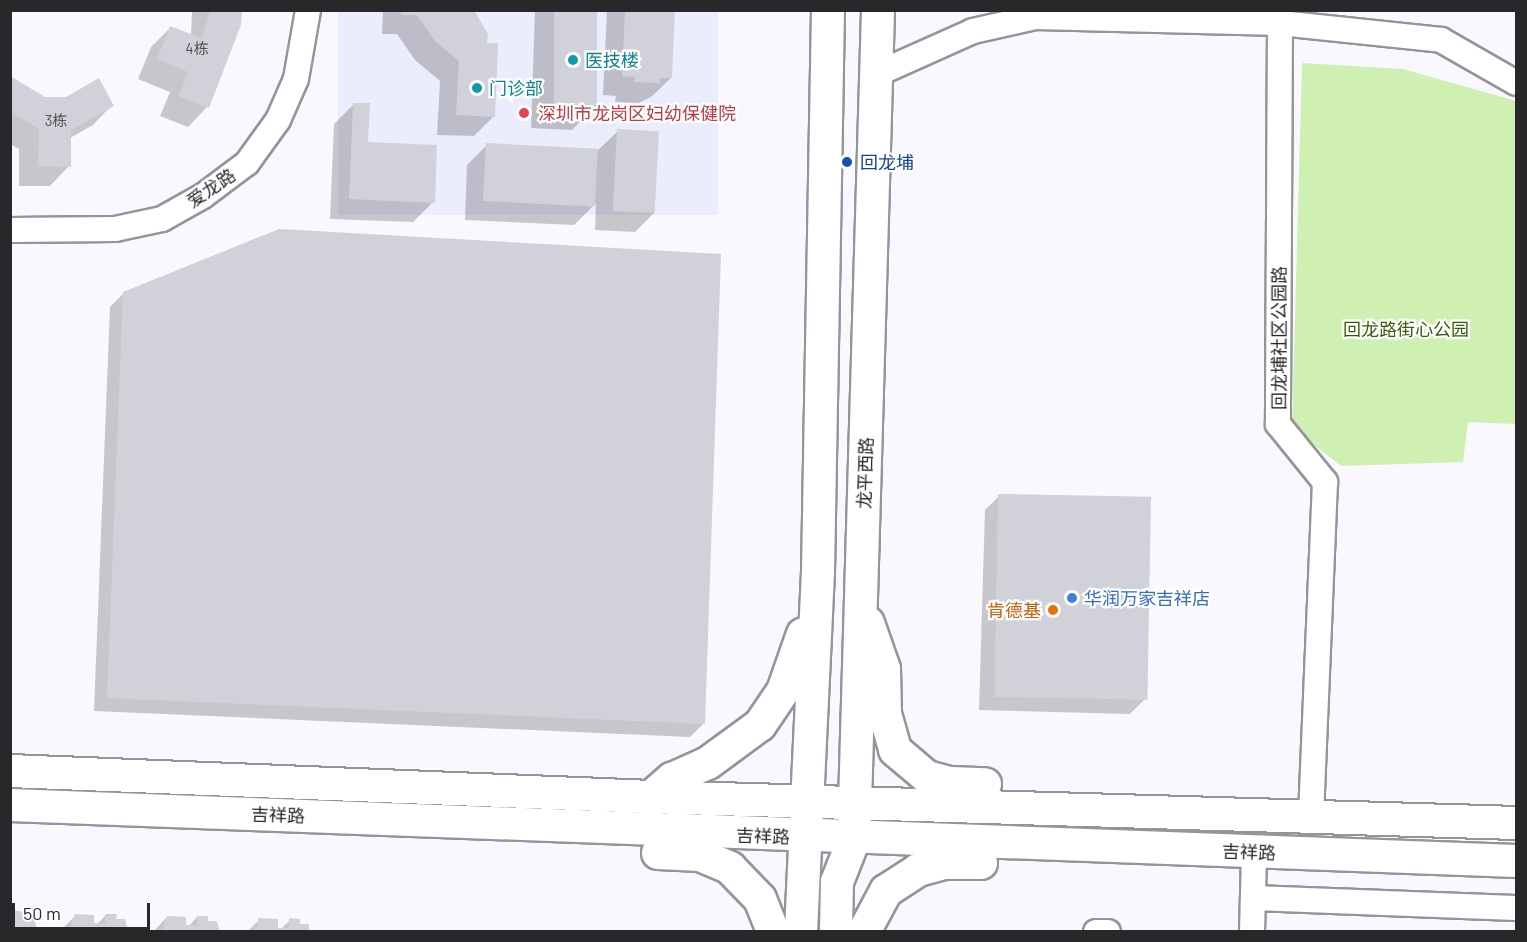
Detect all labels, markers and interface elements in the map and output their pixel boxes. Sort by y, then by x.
house number: 4栋 [185,40,209,58]
place label: 医技楼 [585,49,639,71]
marker: 医技楼 [566,53,580,67]
place label: 门诊部 [489,77,543,99]
marker: 门诊部 [470,81,484,95]
place label: 深圳市龙岗区妇幼保健院 [538,102,736,124]
marker: 深圳市龙岗区妇幼保健院 [515,104,533,122]
house number: 3栋 [45,112,67,130]
place label: 回龙埔 [860,151,914,173]
marker: 回龙埔 [838,153,856,171]
street label: 爱龙路 [183,164,239,212]
street label: 回龙埔社区公园路 [1268,266,1290,410]
park label: 回龙路街心公园 [1343,318,1469,340]
street label: 龙平西路 [853,437,877,509]
place label: 华润万家吉祥店 [1084,587,1210,609]
marker: 华润万家吉祥店 [1065,591,1079,605]
place label: 肯德基 [987,599,1041,621]
marker: 肯德基 [1046,603,1060,617]
street label: 吉祥路 [251,803,305,827]
street label: 吉祥路 [736,824,790,848]
street label: 吉祥路 [1222,840,1276,864]
scale bar [15,891,153,929]
text: 50 m [23,902,61,924]

